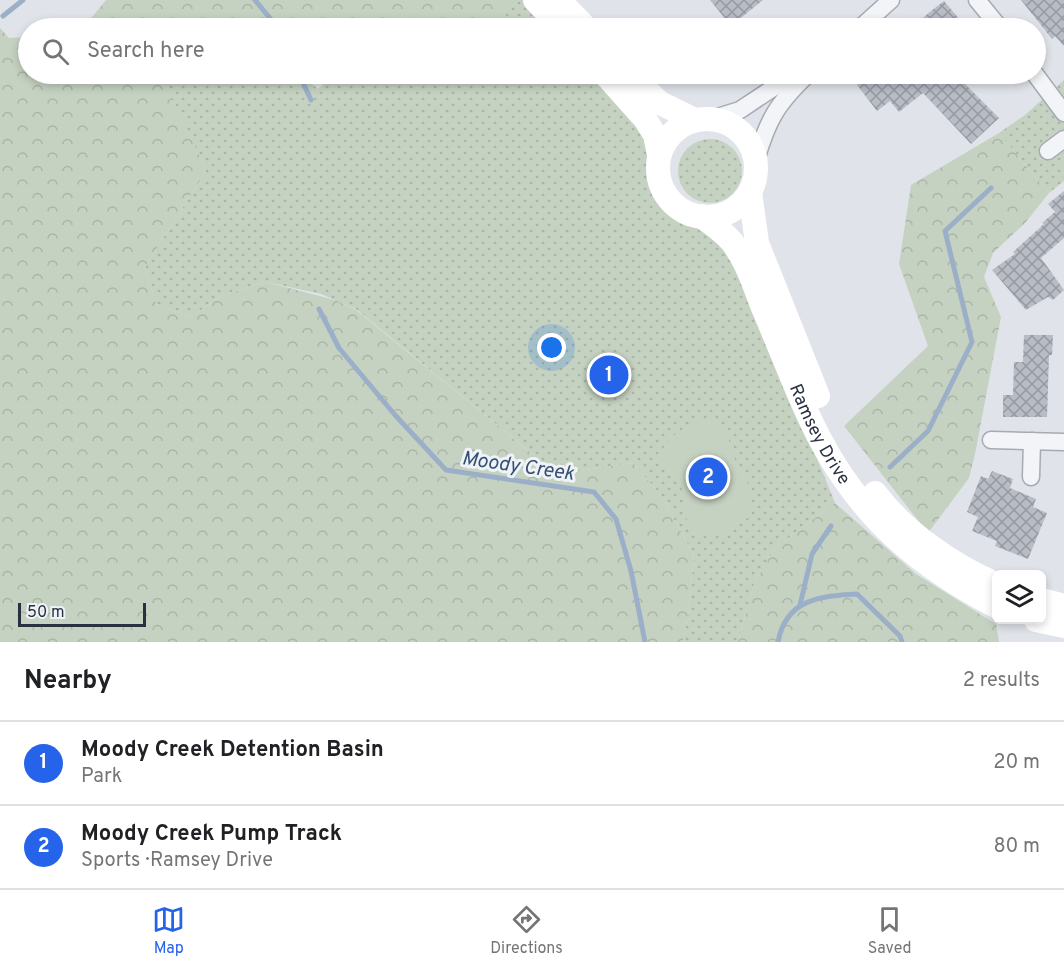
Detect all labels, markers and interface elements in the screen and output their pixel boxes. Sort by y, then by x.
search box [18,18,1046,84]
icon: search [39,35,72,68]
text: Search here [87,38,205,65]
your location [537,333,566,362]
pin: 1 [590,352,628,398]
street label: Ramsey Drive [783,381,855,490]
water label: Moody Creek [460,446,576,488]
pin: 2 [688,454,728,500]
map controls [992,570,1046,624]
button: layers [992,570,1046,624]
scale bar [18,600,146,628]
text: 50 m [27,603,65,623]
text: Nearby [24,665,112,698]
text: 2 results [963,668,1040,694]
text: Moody Creek Detention Basin [81,737,384,764]
text: 1 [40,750,48,776]
text: 20 m [993,750,1040,776]
text: Park [81,764,122,790]
text: Moody Creek Pump Track [81,821,342,848]
text: 2 [37,834,50,860]
text: 80 m [994,834,1040,860]
text: Sports · Ramsey Drive [81,848,273,874]
tab: Map [152,903,185,959]
tab: Directions [490,903,563,959]
tab: Saved [868,903,912,959]

